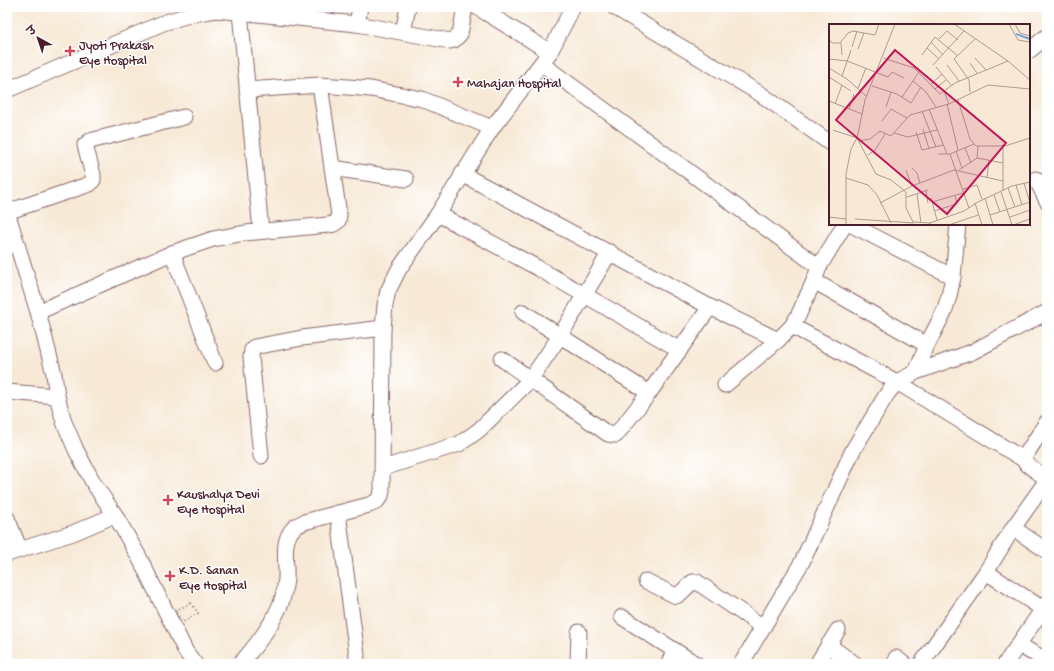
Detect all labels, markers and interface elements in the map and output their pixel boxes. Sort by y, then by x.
north arrow [18,18,58,58]
text: उ [25,23,41,39]
inset map [829,24,1030,225]
place label: Jyoti Prakash Eye Hospital [79,39,154,69]
marker: Jyoti Prakash Eye Hospital [64,45,76,57]
marker: Mahajan Hospital [452,76,464,88]
place label: Mahajan Hospital [467,77,561,92]
place label: Kaushalya Devi Eye Hospital [177,488,260,518]
marker: Kaushalya Devi Eye Hospital [162,494,174,506]
place label: K.D. Sanan Eye Hospital [179,564,247,594]
marker: K.D. Sanan Eye Hospital [164,570,176,582]

